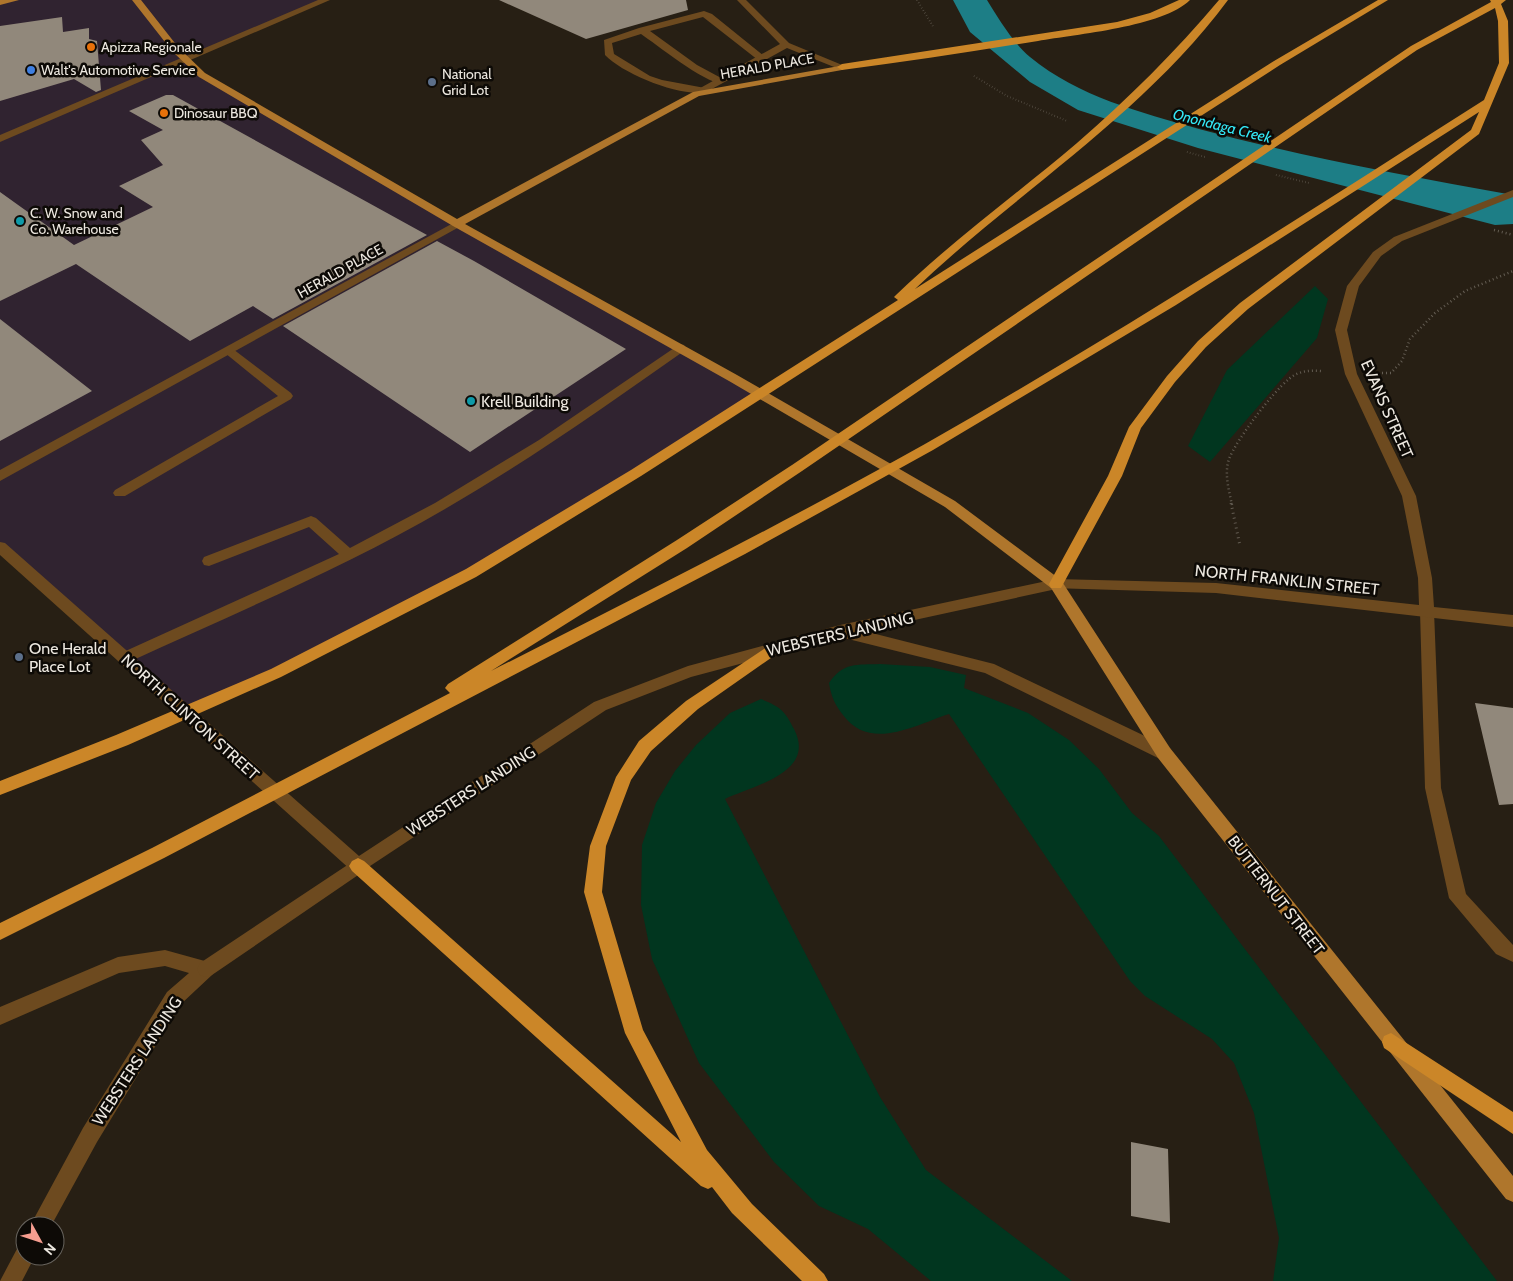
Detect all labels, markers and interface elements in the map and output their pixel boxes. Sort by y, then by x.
place label: Apizza Regionale [101,38,202,56]
marker: Apizza Regionale [85,41,97,53]
street label: HERALD PLACE [719,49,816,83]
place label: Walt's Automotive Service [41,61,195,79]
marker: Walt's Automotive Service [25,64,37,76]
place label: National Grid Lot [442,65,492,99]
marker: National Grid Lot [426,76,438,88]
place label: Dinosaur BBQ [174,104,258,122]
water label: Onondaga Creek [1171,105,1274,147]
marker: Dinosaur BBQ [158,107,170,119]
place label: C. W. Snow and Co. Warehouse [30,204,123,238]
marker: C. W. Snow and Co. Warehouse [14,215,26,227]
street label: HERALD PLACE [294,240,386,302]
street label: EVANS STREET [1357,357,1417,462]
place label: Krell Building [481,392,569,411]
marker: Krell Building [465,395,477,407]
street label: NORTH FRANKLIN STREET [1194,561,1381,599]
street label: WEBSTERS LANDING [765,608,915,660]
place label: One Herald Place Lot [29,639,106,676]
street label: NORTH CLINTON STREET [117,650,263,784]
marker: One Herald Place Lot [13,651,25,663]
street label: WEBSTERS LANDING [403,742,539,840]
street label: BUTTERNUT STREET [1224,832,1329,959]
street label: WEBSTERS LANDING [88,993,186,1129]
north arrow [15,1216,65,1266]
text: N [40,1240,60,1259]

